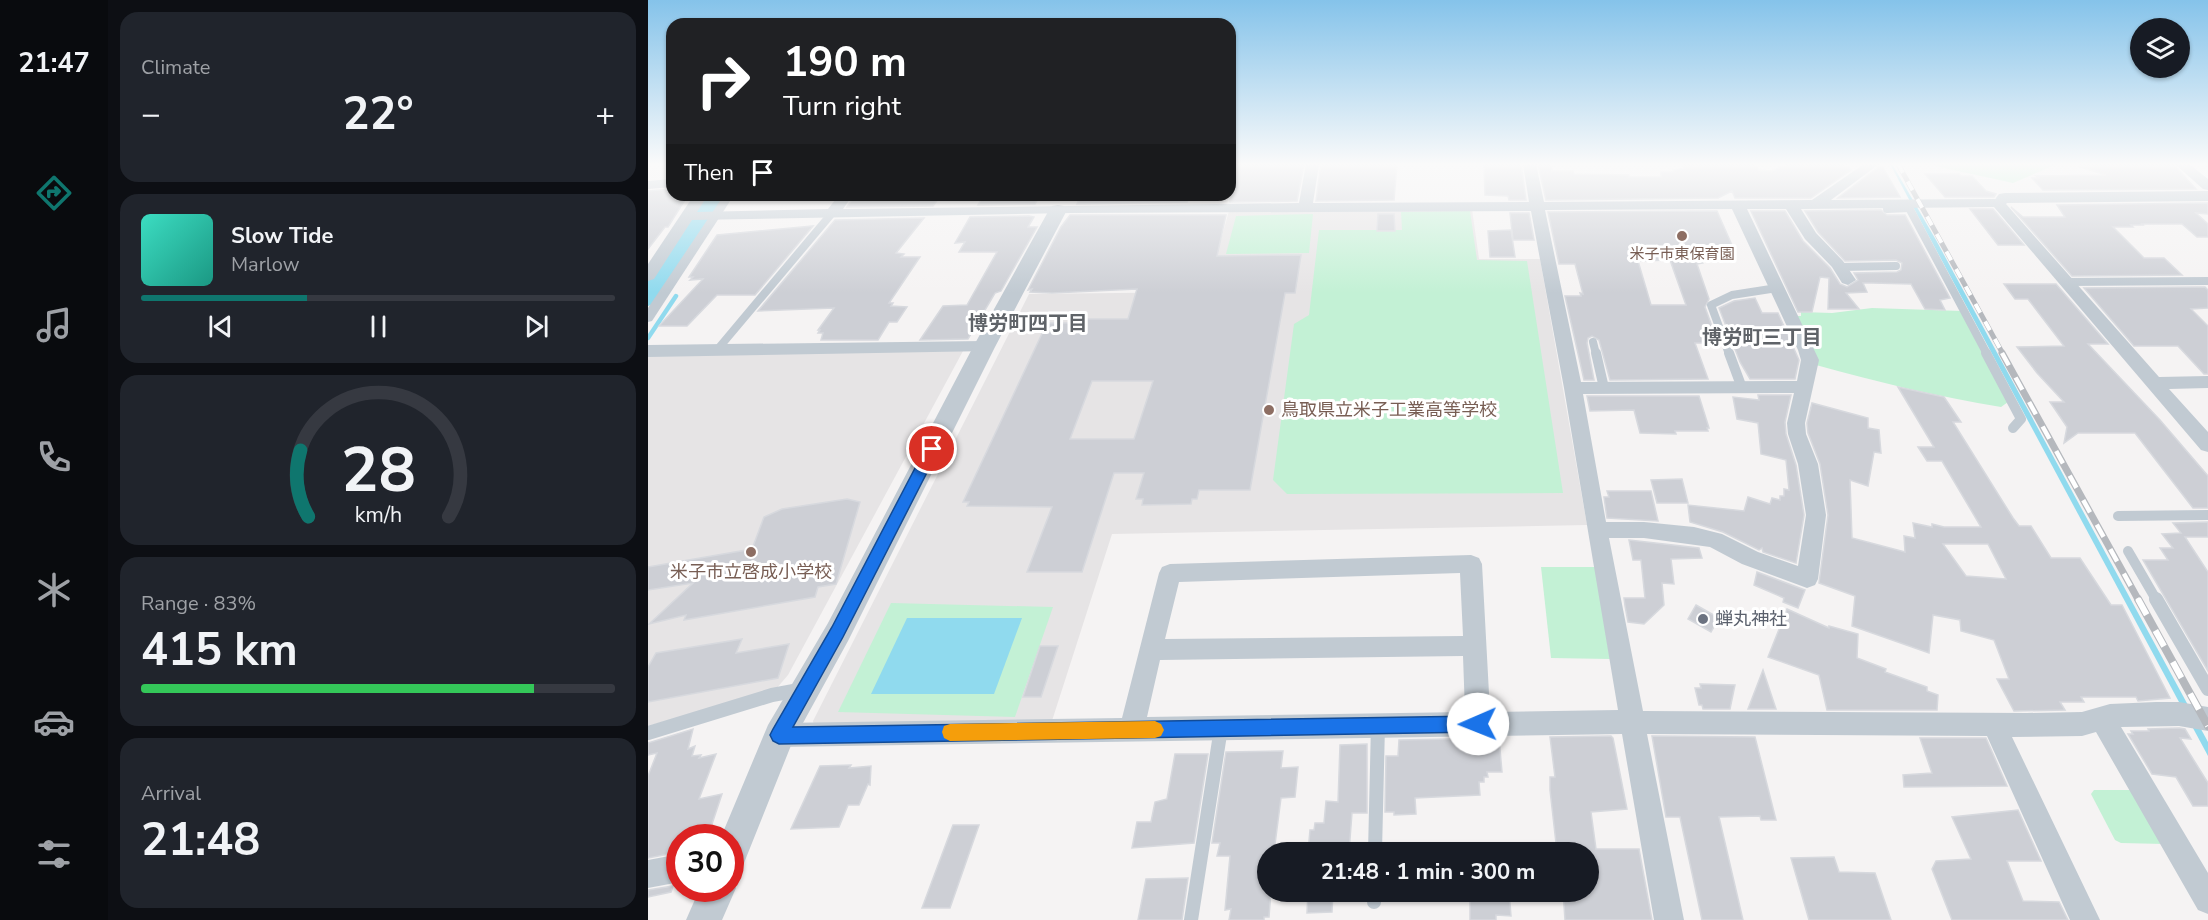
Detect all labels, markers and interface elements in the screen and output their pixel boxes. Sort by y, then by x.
map controls [2130,18,2190,78]
button: layers [2130,18,2190,78]
text: 190 m [783,34,907,91]
icon: right [684,42,762,120]
text: 21:47 [18,45,90,82]
text: Climate [141,54,210,81]
text: 22° [342,84,414,145]
text: Turn right [783,88,901,125]
text: − [141,92,161,137]
text: + [595,92,615,137]
icon: arrive [746,156,779,189]
text: Then [684,158,734,188]
icon: directions [33,172,75,214]
text: Slow Tide [231,221,333,251]
marker: 米子市東保育園 [1675,229,1689,243]
place label: 米子市東保育園 [1629,244,1735,264]
text: Marlow [231,251,299,278]
icon: music [33,304,75,346]
icon: previous [204,310,237,343]
icon: pause [362,310,395,343]
icon: next [520,310,553,343]
district label: 博労町四丁目 [968,310,1088,337]
district label: 博労町三丁目 [1702,324,1822,351]
place label: 鳥取県立米子工業高等学校 [1281,398,1497,422]
marker: 鳥取県立米子工業高等学校 [1262,403,1276,417]
pin [906,423,957,474]
text: 28 [341,428,415,513]
icon: arrive [915,432,948,465]
icon: phone [33,436,75,478]
text: km/h [354,500,402,530]
marker: 米子市立啓成小学校 [744,545,758,559]
place label: 米子市立啓成小学校 [670,560,832,584]
icon: climate [33,569,75,611]
text: Range · 83% [141,590,256,617]
place label: 蝉丸神社 [1715,607,1787,631]
marker: 蝉丸神社 [1696,612,1710,626]
text: 415 km [141,620,298,681]
position arrow [1446,692,1510,756]
icon: car [33,701,75,743]
text: Arrival [141,780,201,807]
text: 21:48 [141,810,260,871]
speed limit sign: 30 [666,824,744,902]
icon: filters [33,833,75,875]
text: 21:48 · 1 min · 300 m [1321,857,1535,887]

